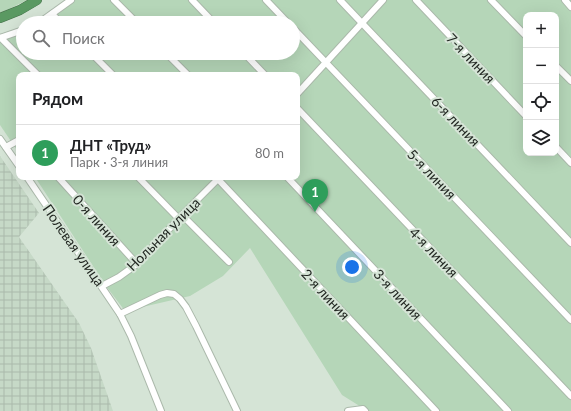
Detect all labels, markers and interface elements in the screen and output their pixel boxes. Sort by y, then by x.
map controls [523,12,559,156]
button: + [523,12,559,48]
search box [16,16,300,60]
icon: search [30,27,52,49]
text: Поиск [62,29,105,47]
street label: 7-я линия [443,29,499,87]
button: − [523,48,559,84]
button: locate [523,84,559,120]
text: Рядом [32,88,83,109]
street label: 6-я линия [428,92,484,150]
button: layers [523,120,559,156]
text: ДНТ «Труд» [70,136,151,154]
text: 1 [41,145,49,161]
text: 80 m [255,145,284,161]
street label: 5-я линия [404,145,460,203]
text: Парк · 3-я линия [70,154,168,170]
pin: 1 [302,179,328,212]
street label: 0-я линия [70,191,124,249]
street label: Нольная улица [123,194,203,274]
street label: Полевая улица [39,201,109,289]
street label: 4-я линия [406,223,462,281]
your location [342,257,362,277]
street label: 2-я линия [298,265,354,323]
street label: 3-я линия [370,265,426,323]

